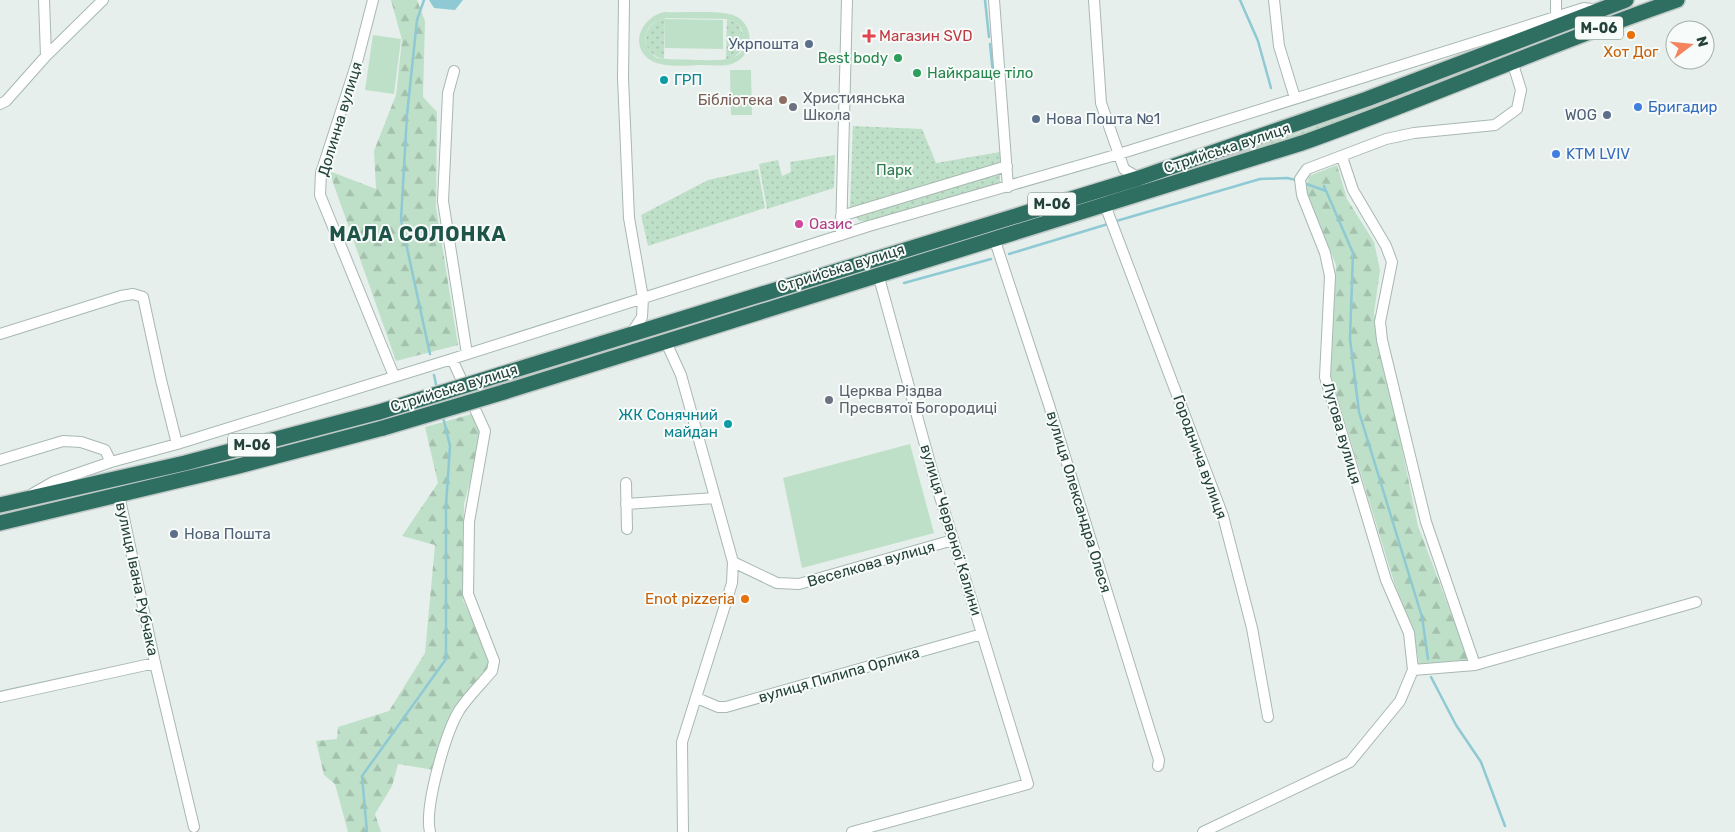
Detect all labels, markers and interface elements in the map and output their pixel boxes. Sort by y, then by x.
road number: М-06 [1575,16,1623,40]
north arrow [1665,20,1715,70]
place label: Магазин SVD [879,27,973,45]
marker: Хот Дог [1625,29,1637,41]
marker: Магазин SVD [863,30,875,42]
text: N [1692,34,1712,49]
place label: Укрпошта [729,35,799,53]
marker: Укрпошта [803,38,815,50]
place label: Хот Дог [1603,43,1659,61]
place label: Best body [818,49,888,67]
marker: Best body [892,52,904,64]
street label: Долинна вулиця [314,60,366,178]
place label: Найкраще тіло [927,64,1033,82]
marker: Найкраще тіло [911,67,923,79]
place label: ГРП [674,71,702,89]
marker: ГРП [658,74,670,86]
place label: Християнська Школа [803,89,905,124]
place label: Бібліотека [698,91,773,109]
marker: Бібліотека [777,94,789,106]
place label: Бригадир [1648,98,1718,116]
marker: Християнська Школа [787,101,799,113]
marker: Бригадир [1632,101,1644,113]
place label: WOG [1565,106,1597,124]
marker: WOG [1601,109,1613,121]
place label: Нова Пошта №1 [1046,110,1160,128]
marker: Нова Пошта №1 [1030,113,1042,125]
street label: Стрийська вулиця [1161,119,1293,177]
place label: KTM LVIV [1566,145,1630,163]
marker: KTM LVIV [1550,148,1562,160]
park label: Парк [876,161,912,179]
road number: М-06 [1028,192,1076,215]
place label: Оазис [809,215,853,233]
marker: Оазис [793,218,805,230]
district label: МАЛА СОЛОНКА [329,222,507,246]
street label: Стрийська вулиця [775,240,907,296]
street label: Стрийська вулиця [388,360,520,416]
street label: Лугова вулиця [1319,380,1365,486]
place label: Церква Різдва Пресвятої Богородиці [839,382,997,417]
street label: Городнича вулиця [1169,392,1231,522]
marker: Церква Різдва Пресвятої Богородиці [823,394,835,406]
place label: ЖК Сонячний майдан [618,406,718,441]
street label: вулиця Олександра Олеся [1043,409,1115,595]
marker: ЖК Сонячний майдан [722,418,734,430]
road number: М-06 [228,434,276,456]
street label: вулиця Червоної Калини [916,442,986,618]
street label: вулиця Івана Рубчака [112,501,162,657]
place label: Нова Пошта [184,525,271,543]
marker: Нова Пошта [168,528,180,540]
street label: Веселкова вулиця [805,537,937,591]
place label: Enot pizzeria [645,590,735,608]
marker: Enot pizzeria [739,593,751,605]
street label: вулиця Пилипа Орлика [756,643,922,707]

